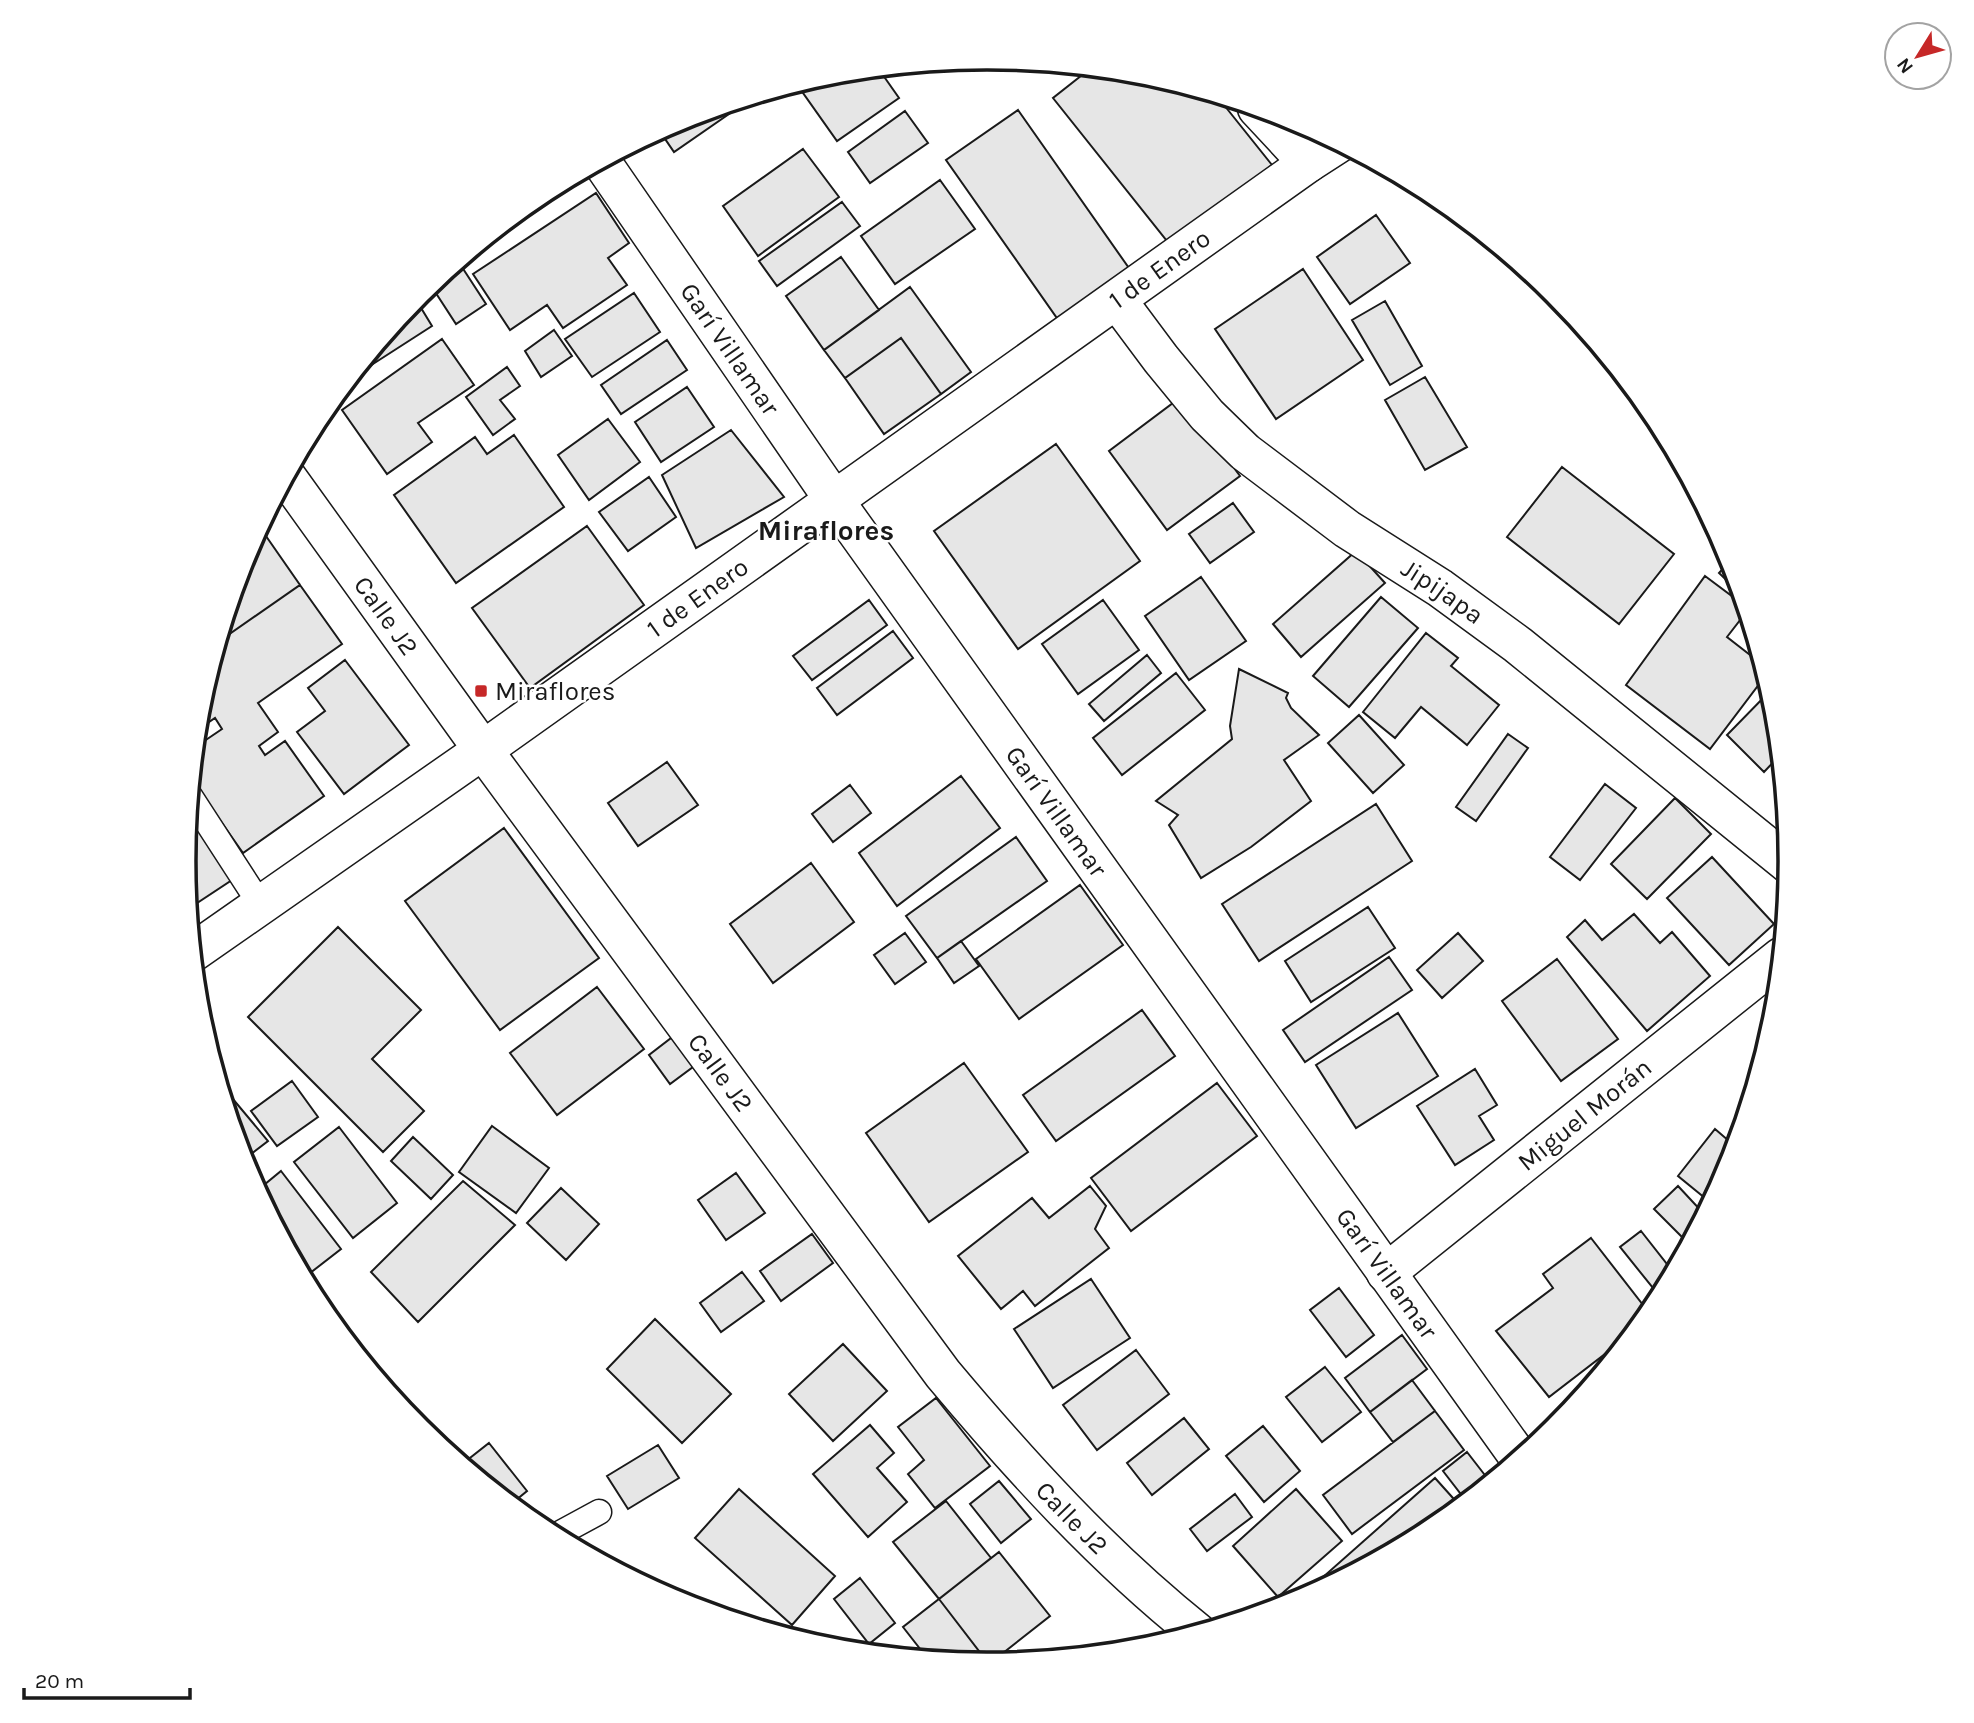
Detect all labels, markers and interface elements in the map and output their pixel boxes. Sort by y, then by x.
north arrow [1883,21,1953,91]
text: N [1892,54,1918,78]
street label: 1 de Enero [1103,222,1216,315]
street label: Garí Villamar [674,277,787,422]
district label: Miraflores [758,514,894,547]
street label: 1 de Enero [641,551,754,644]
street label: Jipijapa [1396,552,1490,630]
street label: Calle J2 [348,570,425,661]
place label: Miraflores [495,676,615,707]
marker: Miraflores [473,683,489,699]
street label: Garí Villamar [999,740,1114,883]
street label: Calle J2 [681,1027,760,1118]
street label: Miguel Morán [1511,1051,1658,1177]
street label: Garí Villamar [1330,1202,1445,1345]
street label: Calle J2 [1030,1475,1115,1561]
scale bar [24,1656,191,1700]
text: 20 m [35,1669,84,1693]

